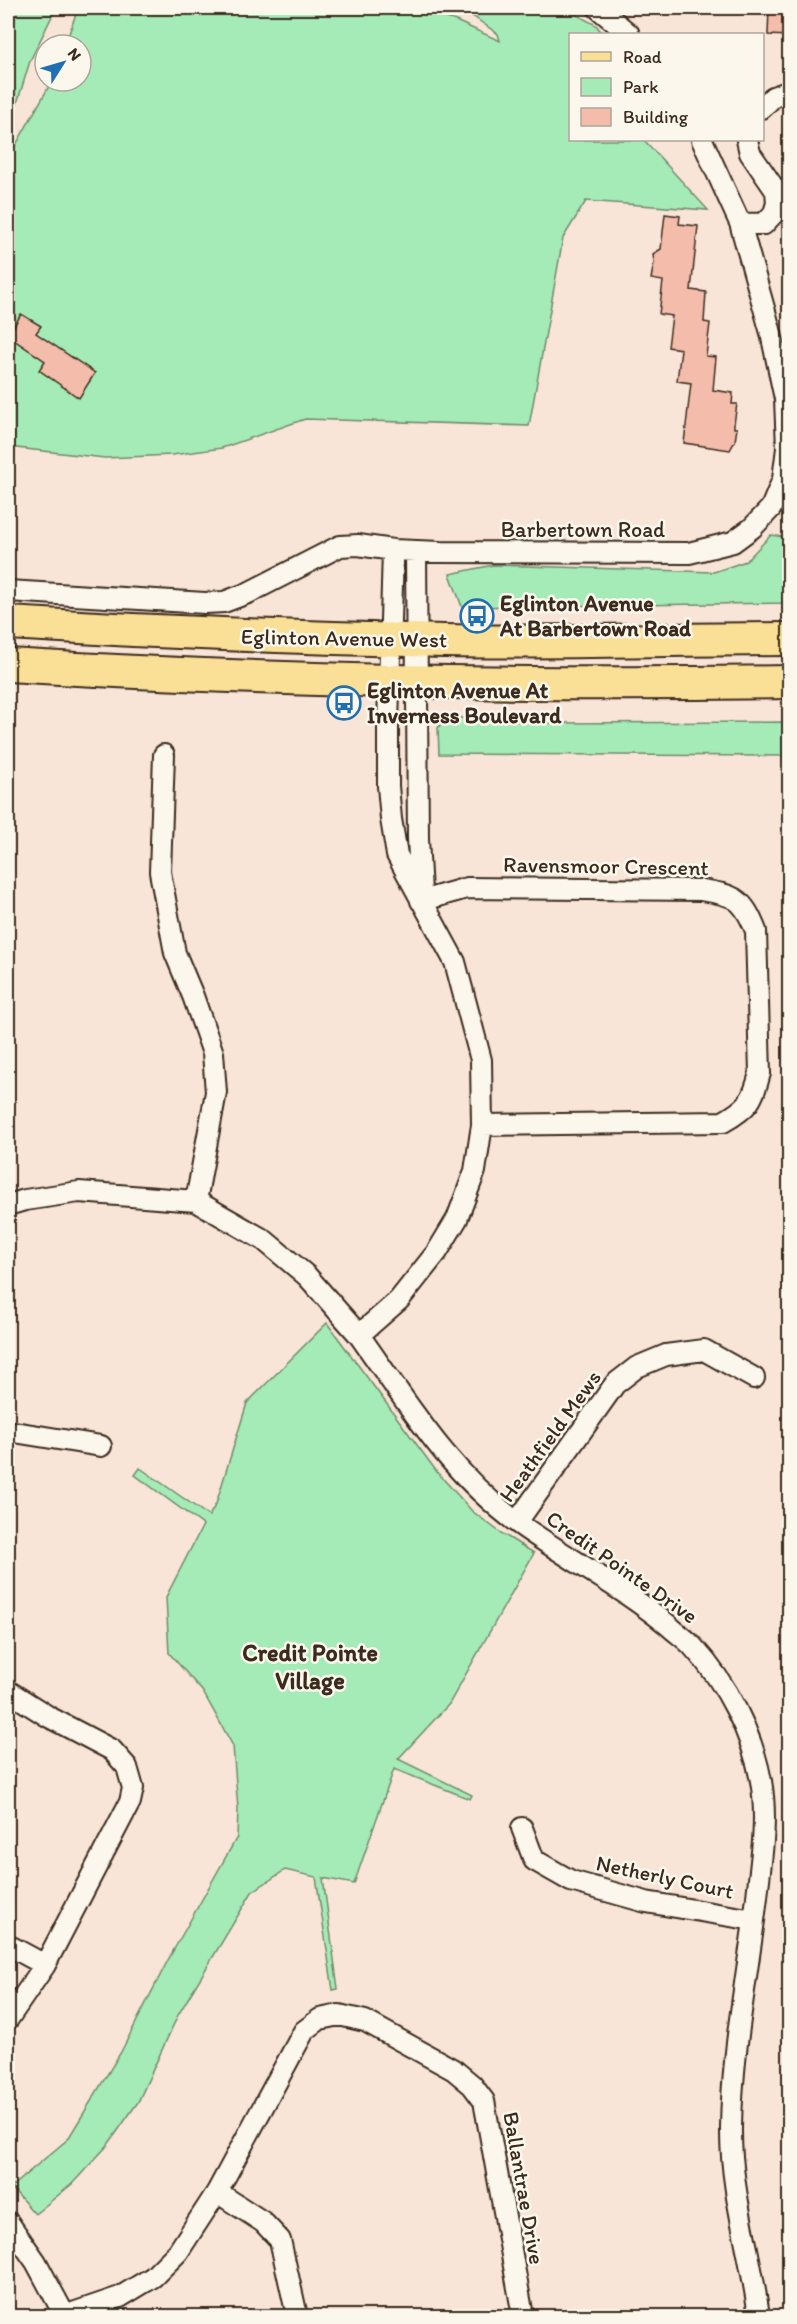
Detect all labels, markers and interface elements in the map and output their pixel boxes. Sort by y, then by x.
north arrow [33,33,93,93]
legend [569,33,764,141]
text: N [64,44,85,64]
text: Road [623,46,662,68]
text: Park [623,76,658,98]
text: Building [623,106,689,128]
street label: Barbertown Road [501,516,665,543]
place label: Eglinton Avenue At Barbertown Road [499,590,691,642]
bus stop icon: Eglinton Avenue At Barbertown Road [459,598,495,634]
street label: Eglinton Avenue West [241,623,447,653]
place label: Eglinton Avenue At Inverness Boulevard [367,677,562,729]
bus stop icon: Eglinton Avenue At Inverness Boulevard [326,685,362,721]
street label: Ravensmoor Crescent [503,851,709,881]
street label: Heathfield Mews [493,1365,607,1507]
street label: Credit Pointe Drive [541,1505,703,1629]
district label: Credit Pointe Village [242,1638,378,1696]
street label: Netherly Court [594,1849,736,1905]
street label: Ballantrae Drive [497,2110,551,2266]

